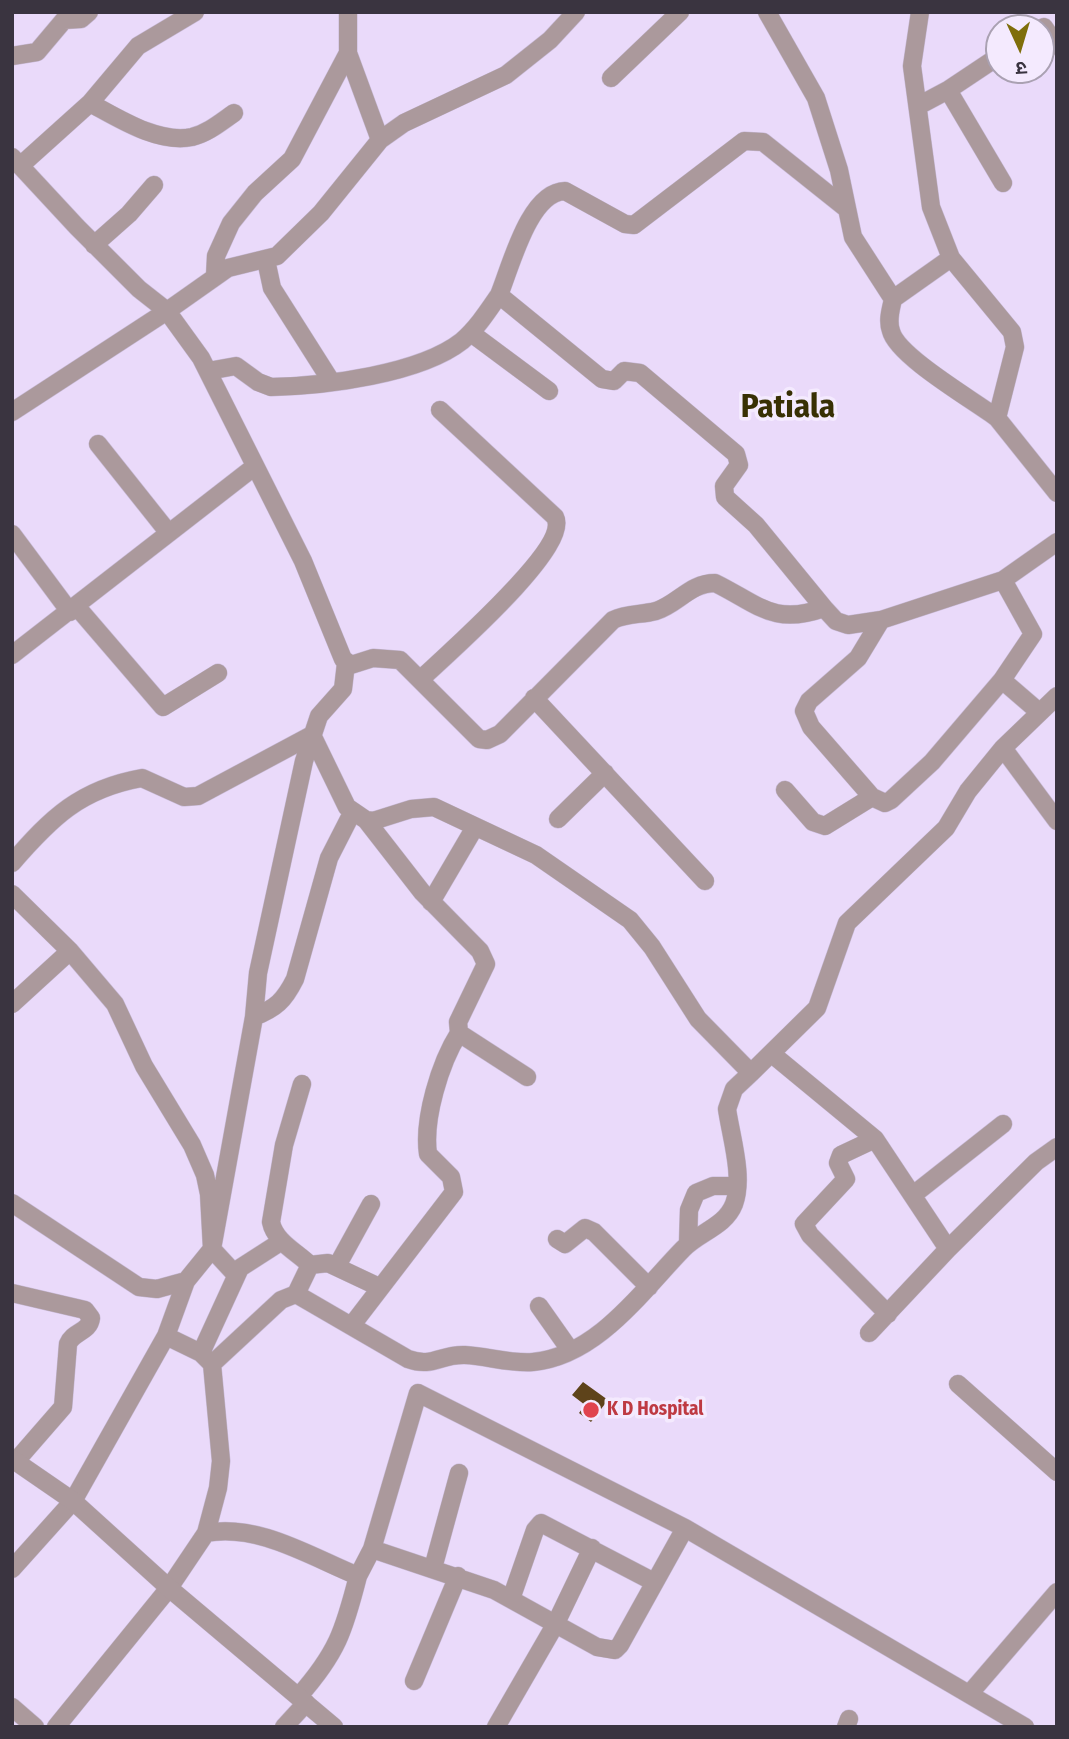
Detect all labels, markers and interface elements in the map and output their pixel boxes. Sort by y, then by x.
north arrow [985,14,1055,84]
text: उ [1015,57,1028,80]
district label: Patiala [741,388,835,428]
place label: K D Hospital [607,1399,703,1421]
marker: K D Hospital [581,1400,601,1420]

